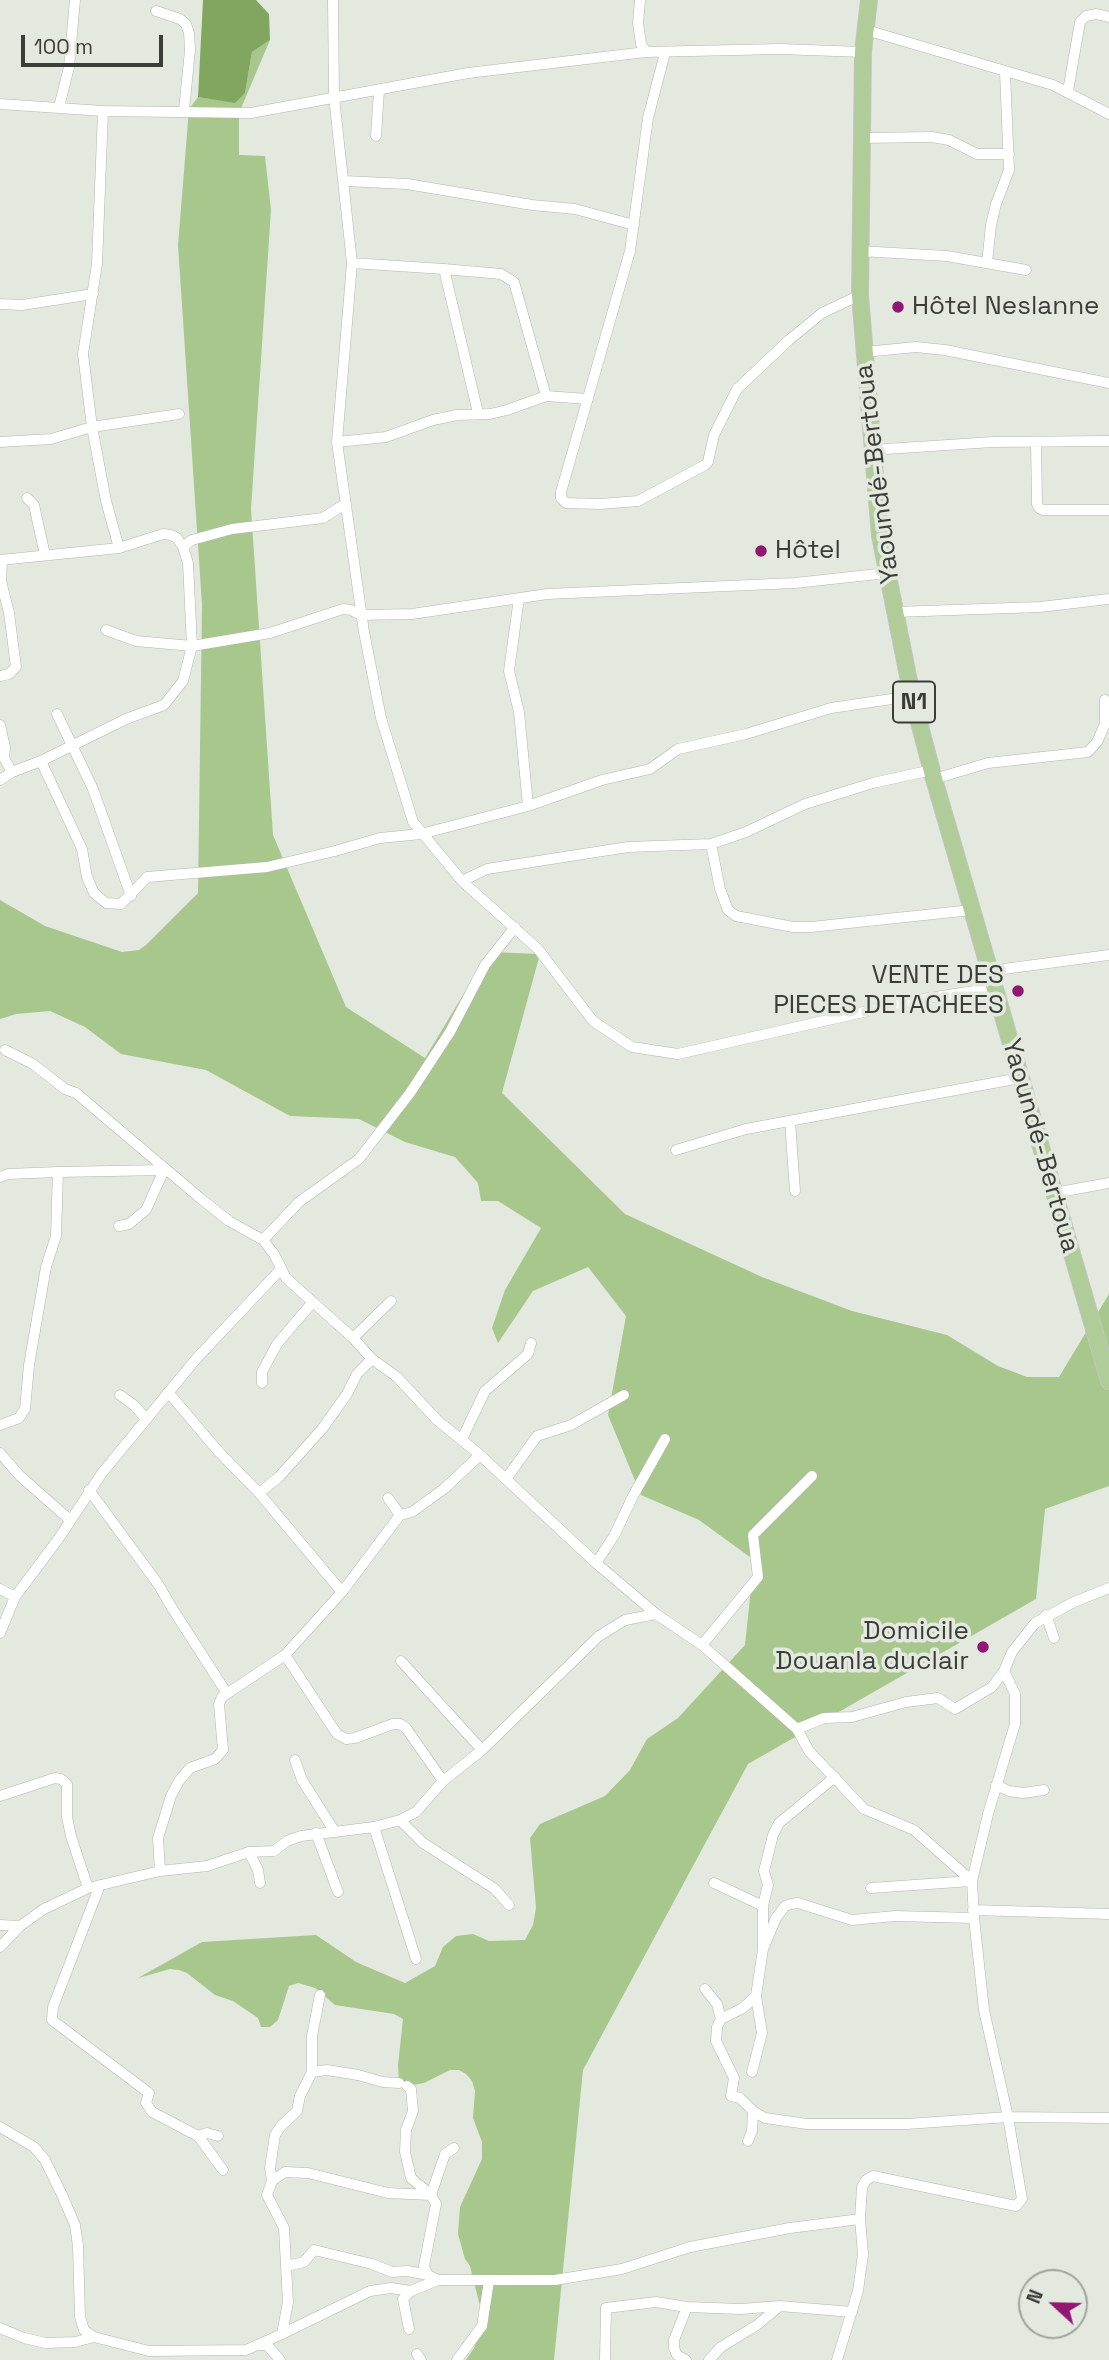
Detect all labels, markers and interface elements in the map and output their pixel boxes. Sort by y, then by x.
scale bar [24,21,166,65]
text: 100 m [34,33,93,60]
place label: Hôtel Neslanne [912,291,1099,323]
marker: Hôtel Neslanne [890,299,906,315]
street label: Yaoundé-Bertoua [849,362,907,586]
place label: Hôtel [775,535,841,567]
marker: Hôtel [753,543,769,559]
road number: N1 [893,682,935,722]
place label: VENTE DES PIECES DETACHEES [773,960,1004,1021]
marker: VENTE DES PIECES DETACHEES [1010,983,1026,999]
street label: Yaoundé-Bertoua [995,1035,1085,1257]
place label: Domicile Douanla duclair [775,1616,969,1678]
marker: Domicile Douanla duclair [975,1639,991,1655]
north arrow [1018,2269,1088,2339]
text: N [1021,2286,1049,2307]

